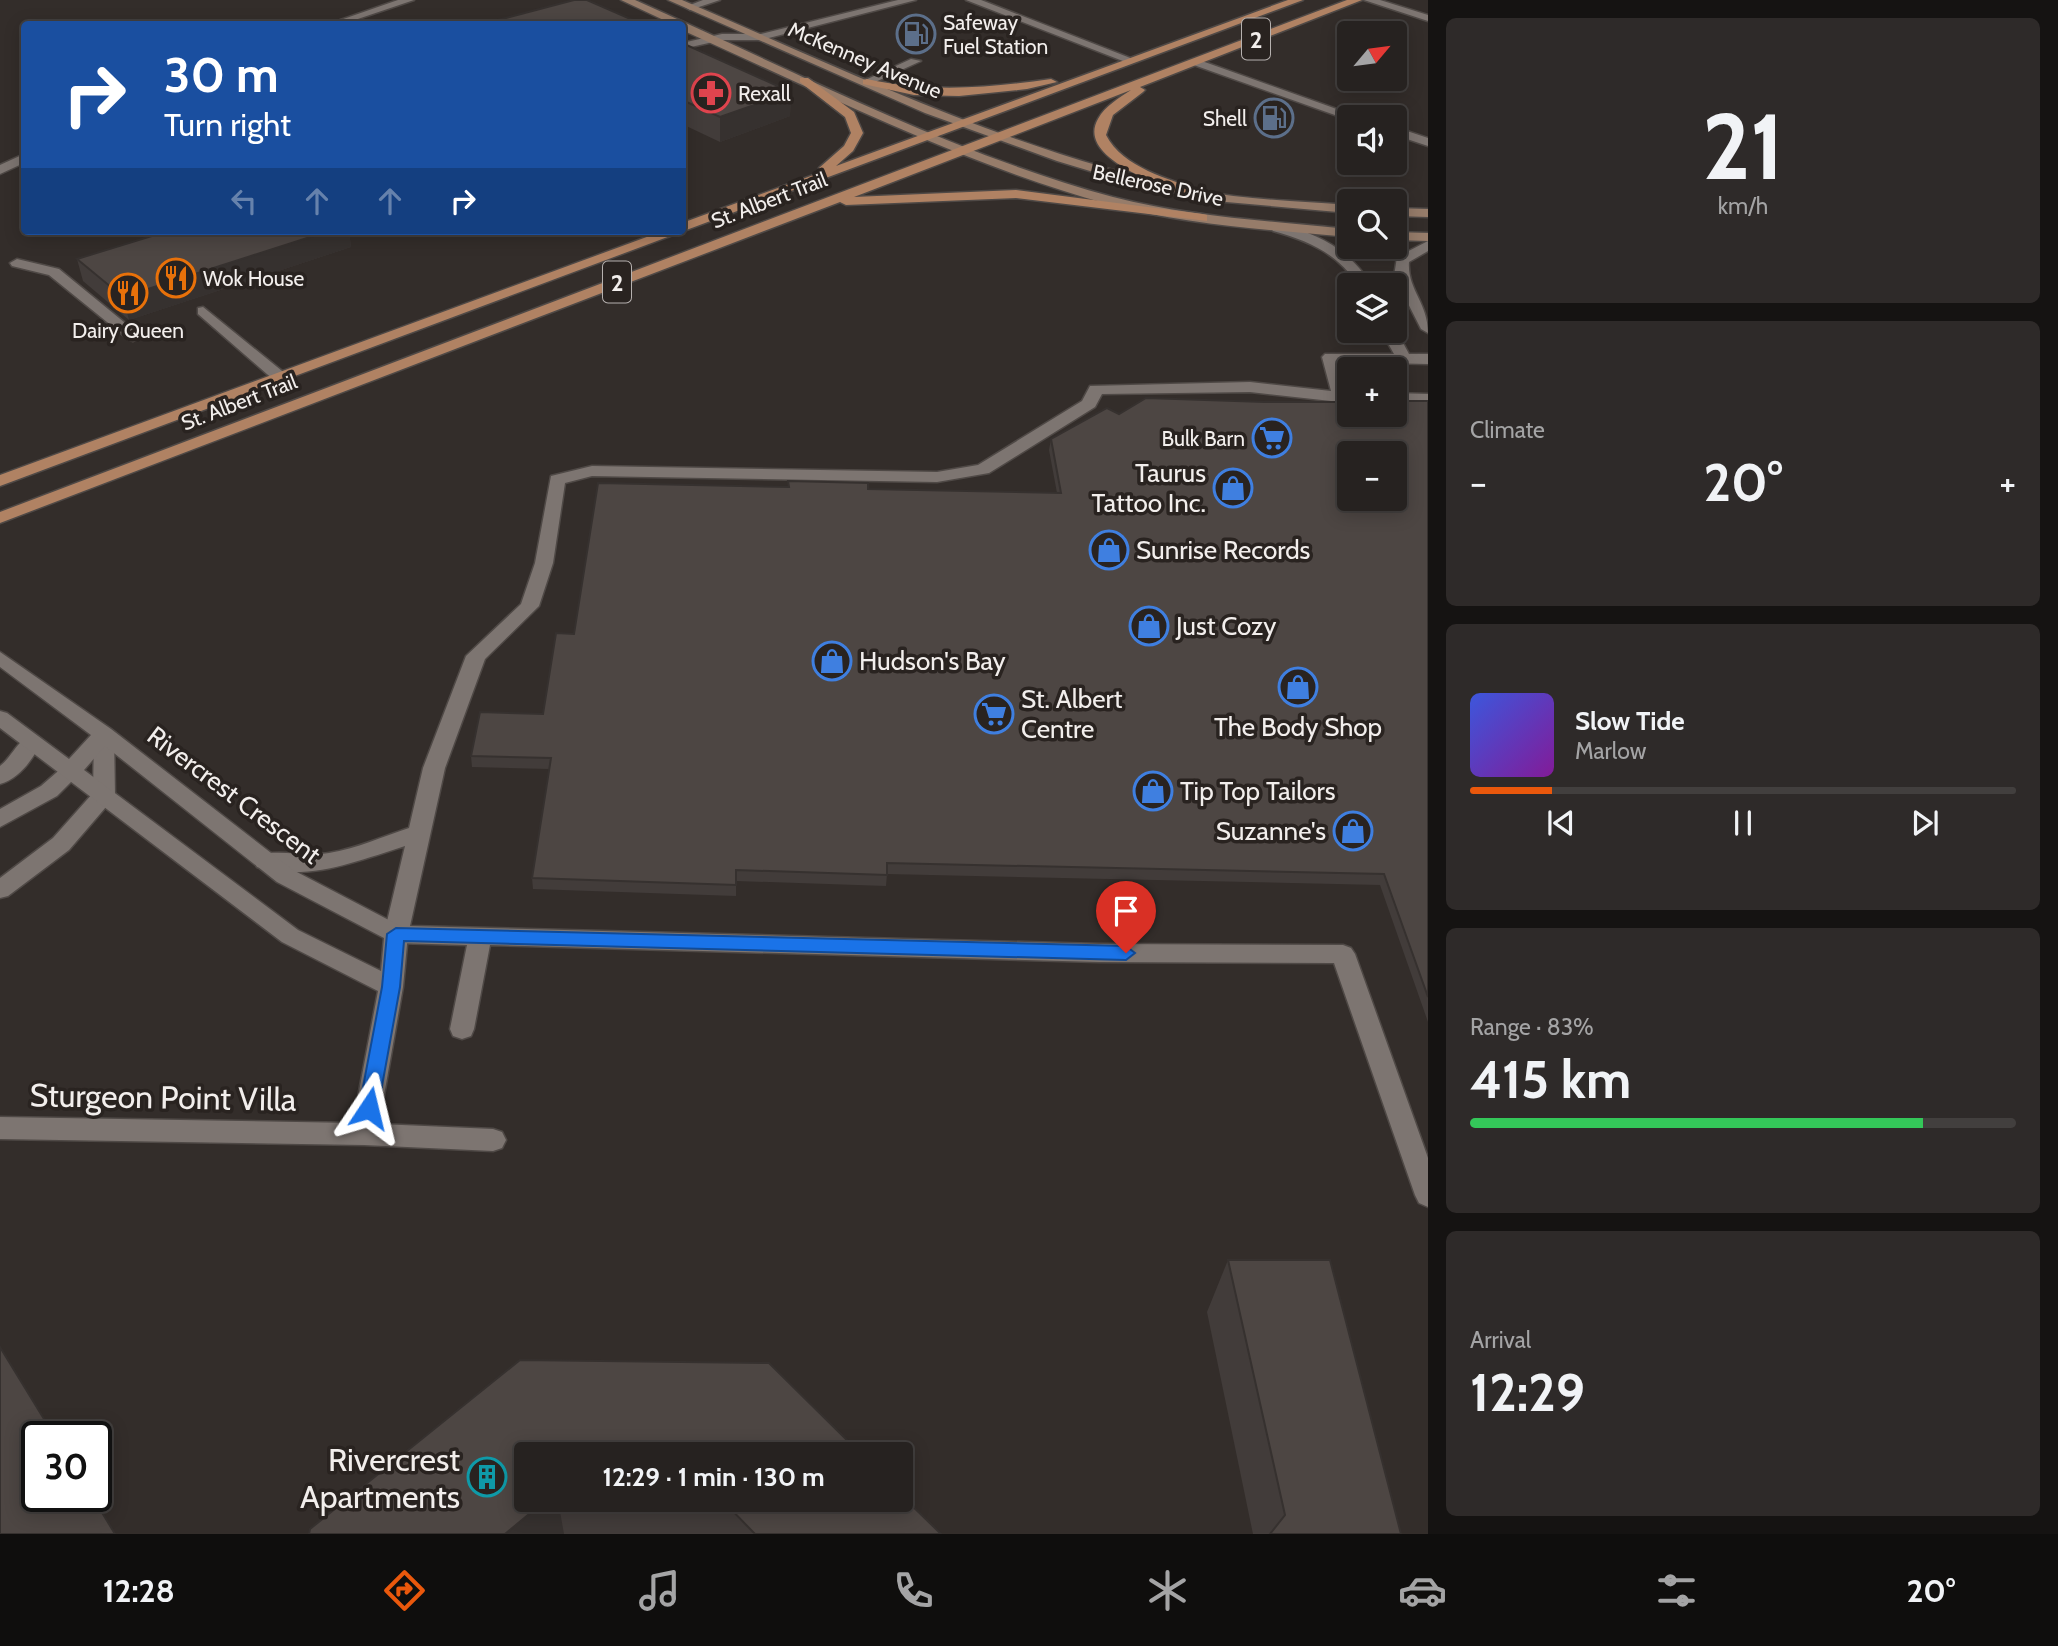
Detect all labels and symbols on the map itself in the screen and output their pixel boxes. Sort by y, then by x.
place label: Safeway Fuel Station [943,10,1048,59]
fuel station icon: Safeway Fuel Station [895,13,937,55]
street label: McKenney Avenue [785,16,946,104]
road number: 2 [1242,18,1270,60]
north arrow [1337,21,1407,91]
pharmacy icon: Rexall [690,72,732,114]
place label: Rexall [738,81,791,106]
fuel station icon: Shell [1253,97,1295,139]
place label: Shell [1203,106,1247,131]
street label: Bellerose Drive [1090,159,1226,211]
street label: St. Albert Trail [708,166,830,234]
restaurant icon: Wok House [155,257,197,299]
road number: 2 [603,262,631,302]
place label: Wok House [203,266,305,291]
restaurant icon: Dairy Queen [107,272,149,314]
place label: Dairy Queen [72,318,184,343]
street label: St. Albert Trail [178,368,300,436]
supermarket icon: Bulk Barn [1251,417,1293,459]
place label: Bulk Barn [1161,426,1245,451]
place label: Taurus Tattoo Inc. [1091,457,1206,519]
shop icon: Taurus Tattoo Inc. [1212,467,1254,509]
shop icon: Sunrise Records [1088,529,1130,571]
place label: Sunrise Records [1136,534,1311,566]
shop icon: Just Cozy [1128,605,1170,647]
place label: Just Cozy [1175,610,1276,642]
shop icon: Hudson's Bay [811,640,853,682]
place label: Hudson's Bay [859,645,1006,677]
shop icon: The Body Shop [1277,666,1319,708]
place label: St. Albert Centre [1021,683,1123,745]
supermarket icon: St. Albert Centre [973,693,1015,735]
place label: The Body Shop [1214,711,1382,743]
street label: Rivercrest Crescent [141,719,327,871]
shop icon: Tip Top Tailors [1132,770,1174,812]
place label: Tip Top Tailors [1180,775,1336,807]
shop icon: Suzanne's [1332,810,1374,852]
place label: Suzanne's [1216,815,1326,847]
pin [1096,881,1156,953]
position arrow [332,1071,406,1145]
street label: Sturgeon Point Villa [29,1075,297,1119]
speed limit sign: 30 [21,1421,112,1512]
place label: Rivercrest Apartments [300,1440,460,1516]
building icon: Rivercrest Apartments [466,1456,508,1498]

